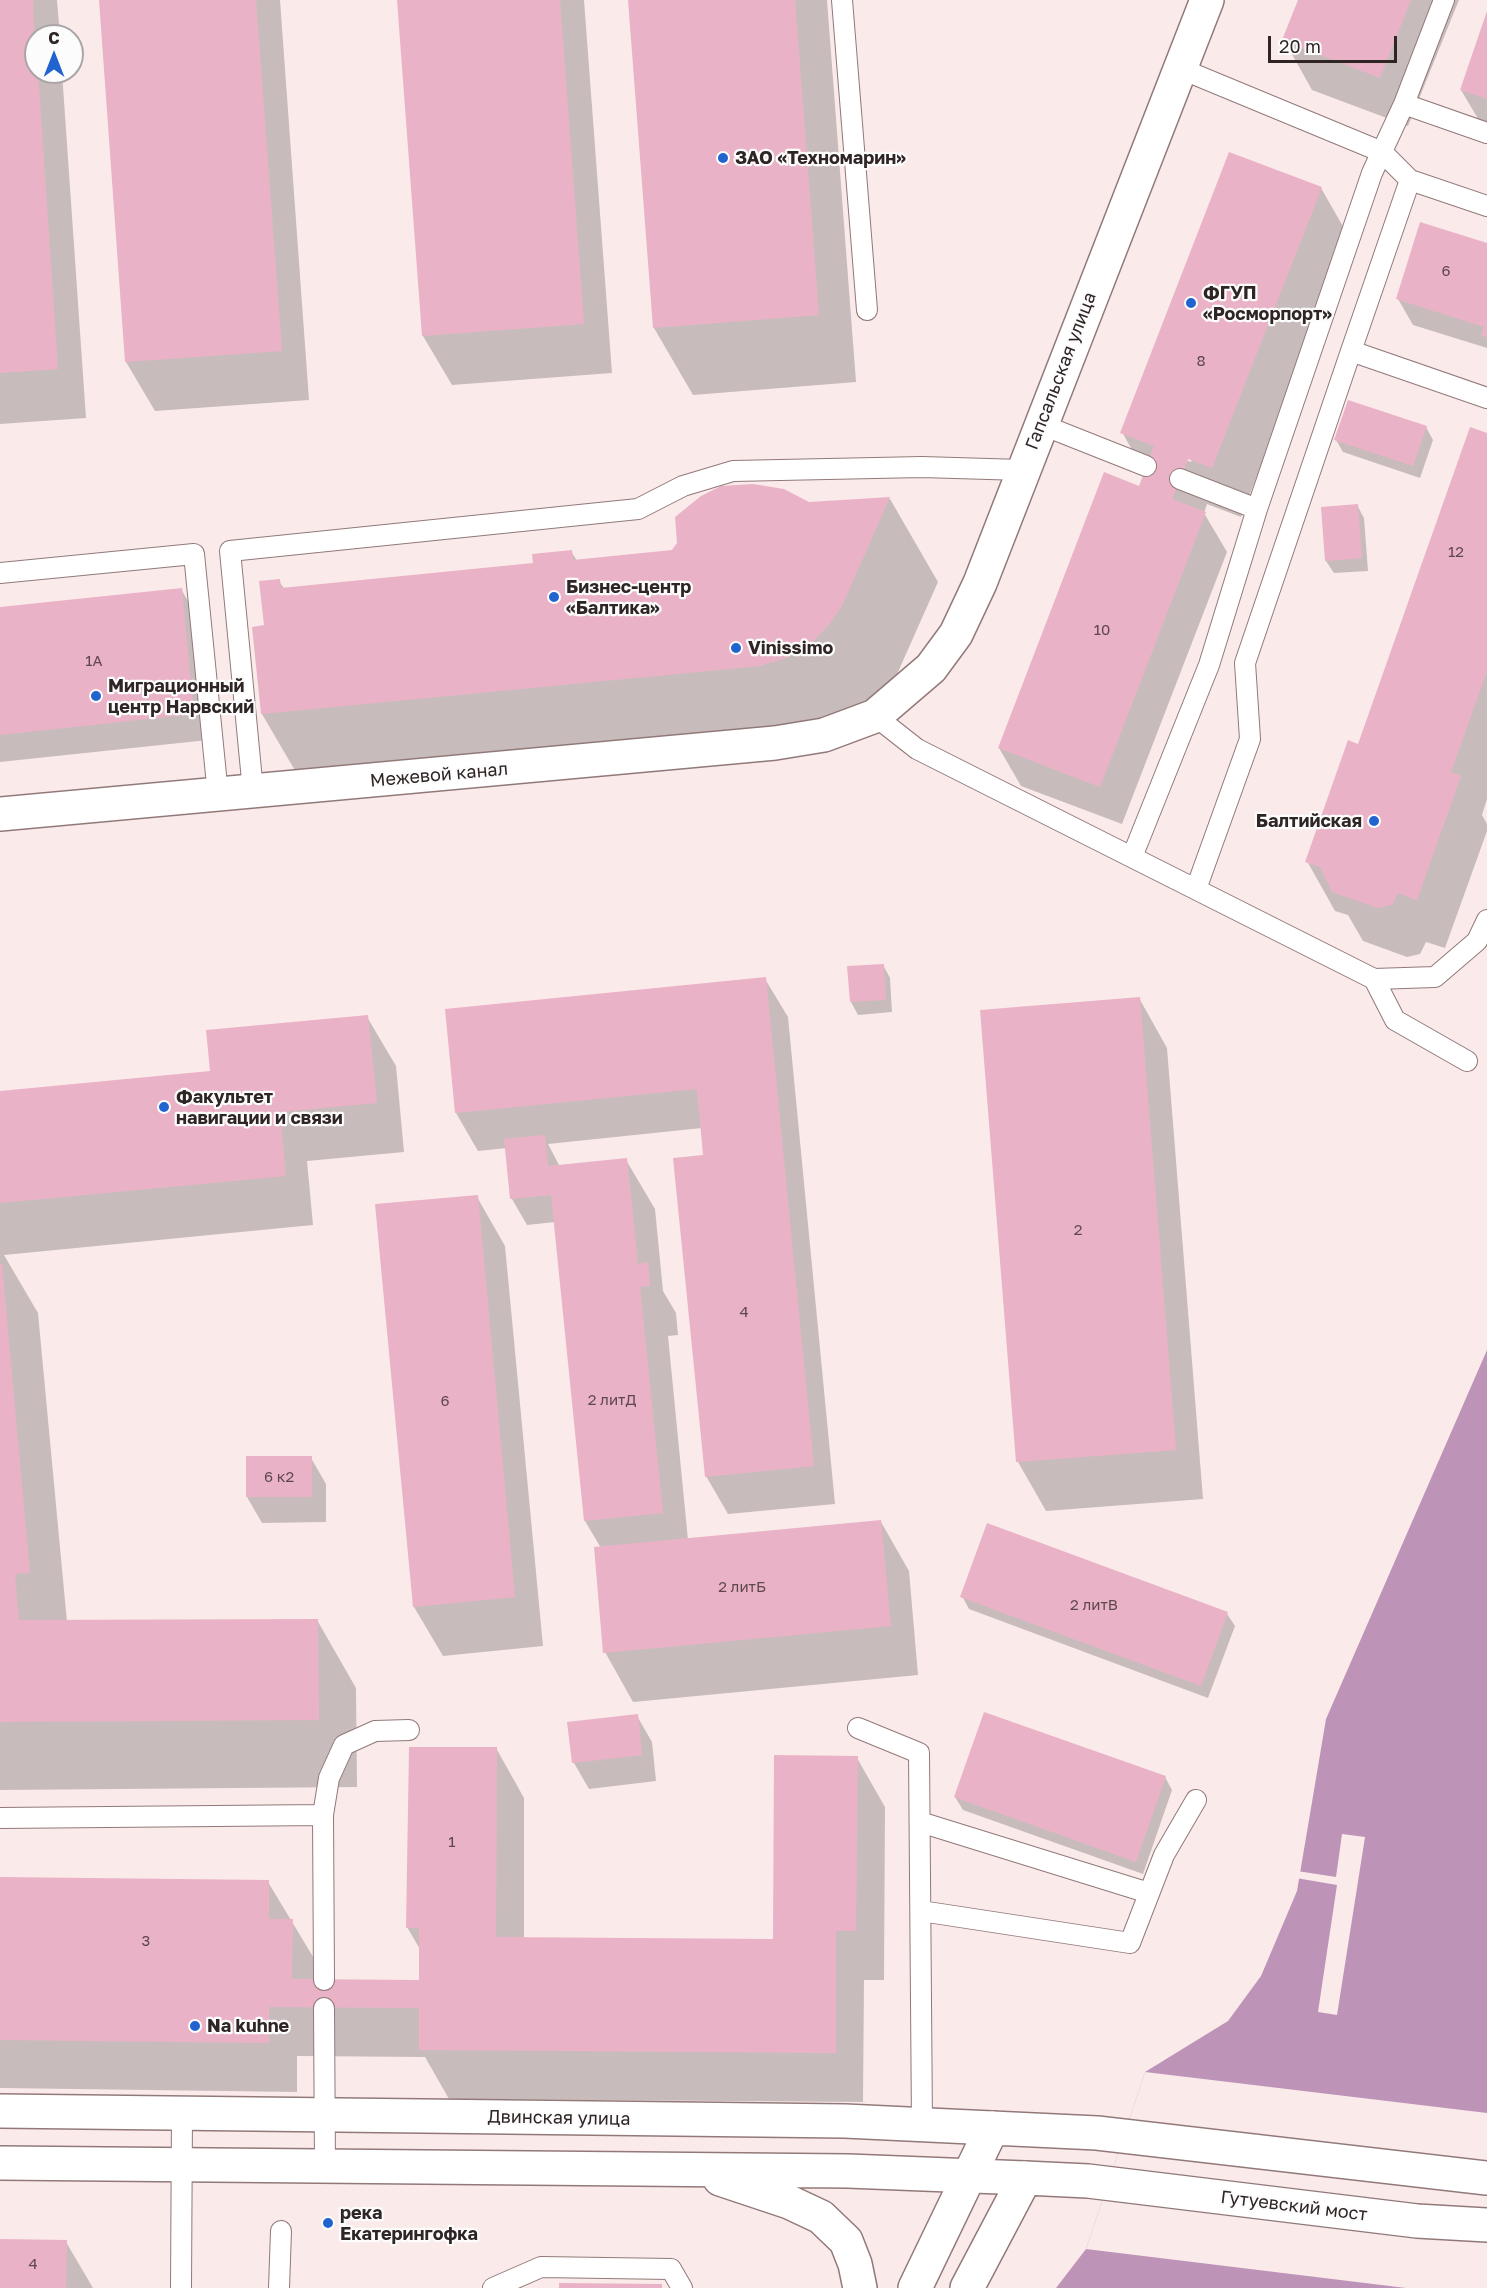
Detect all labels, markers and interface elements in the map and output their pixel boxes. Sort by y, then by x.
north arrow [24,24,84,84]
scale bar [1271,24,1400,62]
text: С [48,28,60,48]
text: 20 m [1279,35,1321,57]
place label: ЗАО «Техномарин» [735,147,906,169]
marker: ЗАО «Техномарин» [716,151,730,165]
house number: 6 [1441,262,1451,280]
place label: ФГУП «Росморпорт» [1203,282,1332,324]
street label: Гапсальская улица [1021,289,1101,453]
marker: ФГУП «Росморпорт» [1184,296,1198,310]
house number: 8 [1196,352,1206,370]
house number: 12 [1448,543,1464,561]
place label: Бизнес-центр «Балтика» [566,576,691,618]
marker: Бизнес-центр «Балтика» [547,590,561,604]
house number: 10 [1094,621,1110,639]
place label: Vinissimo [748,637,833,659]
marker: Vinissimo [729,641,743,655]
house number: 1А [85,652,103,670]
place label: Миграционный центр Нарвский [108,675,254,718]
marker: Миграционный центр Нарвский [89,689,103,703]
street label: Межевой канал [369,758,509,792]
place label: Балтийская [1256,810,1362,832]
marker: Балтийская [1367,814,1381,828]
place label: Факультет навигации и связи [176,1086,343,1128]
marker: Факультет навигации и связи [157,1100,171,1114]
house number: 2 [1074,1221,1082,1239]
house number: 4 [739,1303,749,1321]
house number: 2 литД [588,1391,636,1409]
house number: 6 [440,1392,450,1410]
house number: 6 к2 [264,1468,294,1486]
house number: 2 литБ [718,1578,766,1596]
house number: 2 литВ [1070,1596,1118,1614]
house number: 1 [448,1833,456,1851]
house number: 3 [142,1932,150,1950]
place label: Na kuhne [207,2015,289,2037]
marker: Na kuhne [188,2019,202,2033]
street label: Двинская улица [487,2106,631,2130]
street label: Гутуевский мост [1219,2186,1369,2226]
place label: река Екатерингофка [340,2202,478,2244]
marker: река Екатерингофка [321,2216,335,2230]
house number: 4 [28,2255,38,2273]

